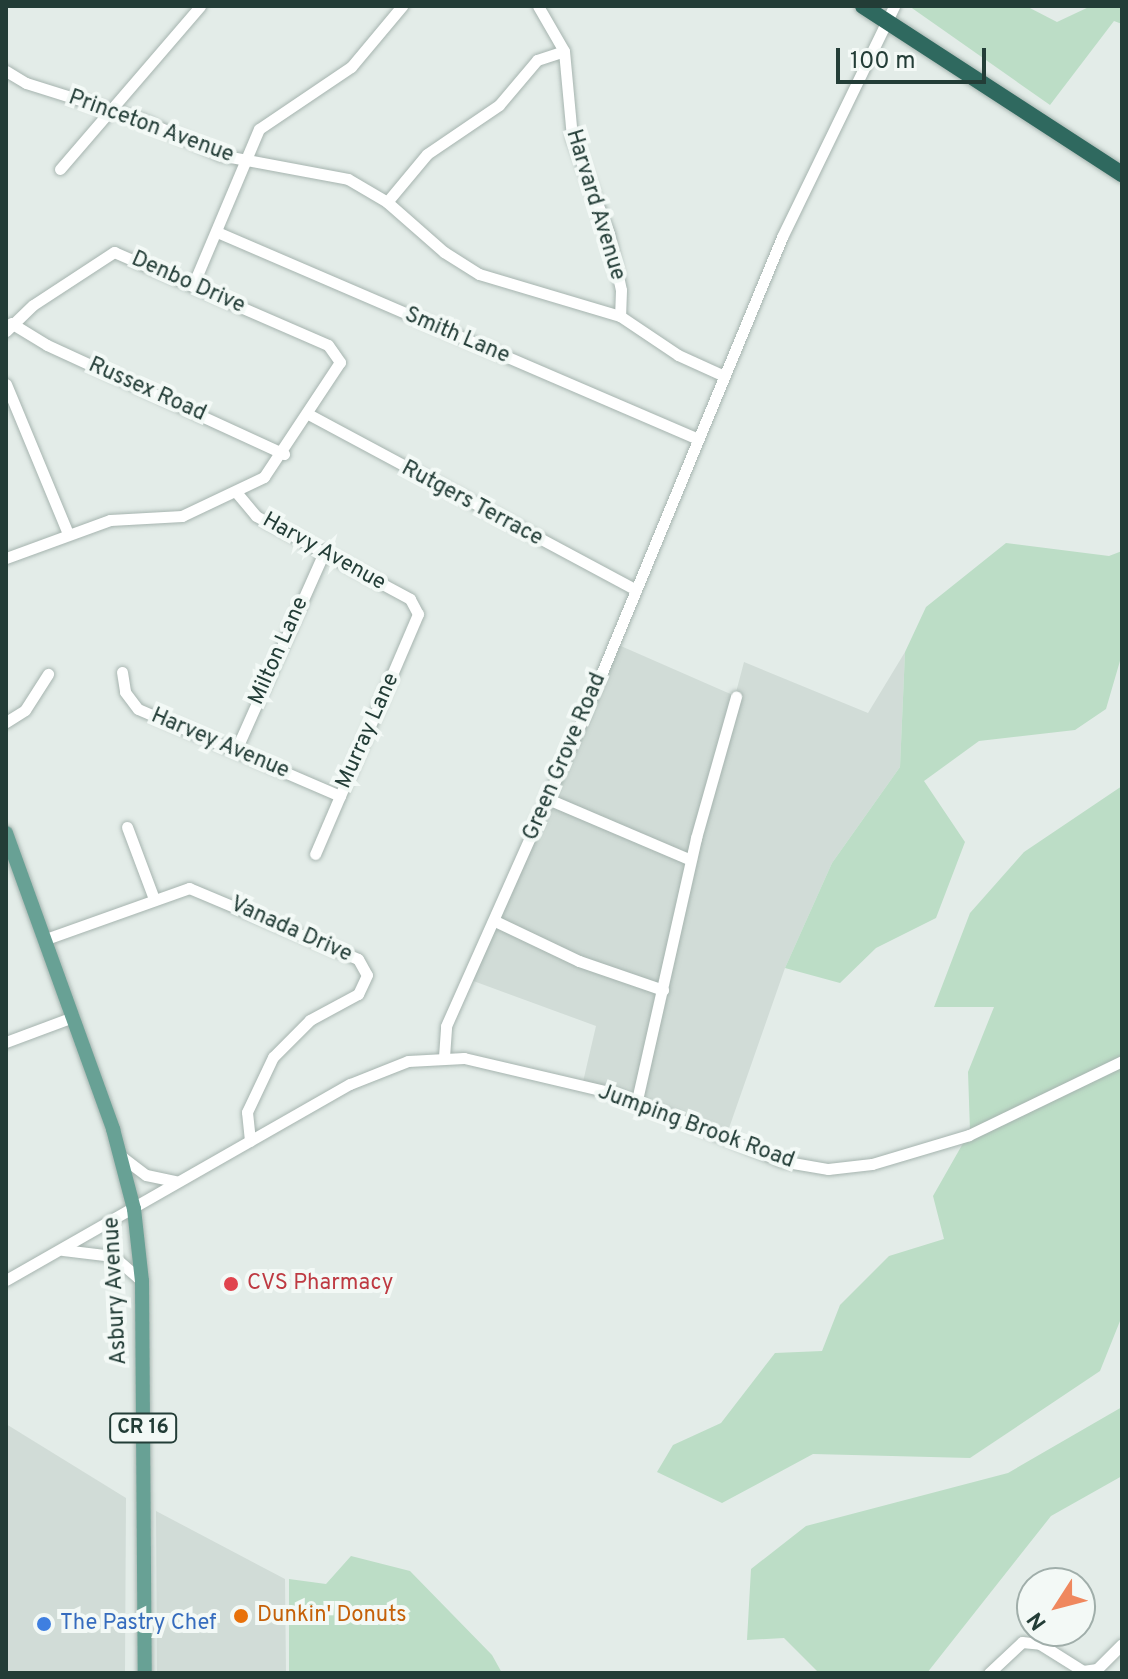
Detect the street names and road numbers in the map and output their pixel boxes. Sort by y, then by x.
street label: Princeton Avenue [64,85,238,169]
street label: Harvard Avenue [559,126,631,284]
street label: Denbo Drive [127,246,249,320]
street label: Smith Lane [401,302,513,370]
street label: Russex Road [84,352,210,428]
street label: Rutgers Terrace [396,455,548,553]
street label: Harvy Avenue [257,507,391,597]
street label: Milton Lane [243,593,315,709]
street label: Murray Lane [331,669,405,793]
street label: Green Grove Road [518,669,612,845]
street label: Harvey Avenue [147,703,293,785]
street label: Vanada Drive [226,891,356,969]
street label: Jumping Brook Road [594,1079,798,1175]
street label: Asbury Avenue [99,1216,133,1366]
road number: CR 16 [109,1412,177,1444]

